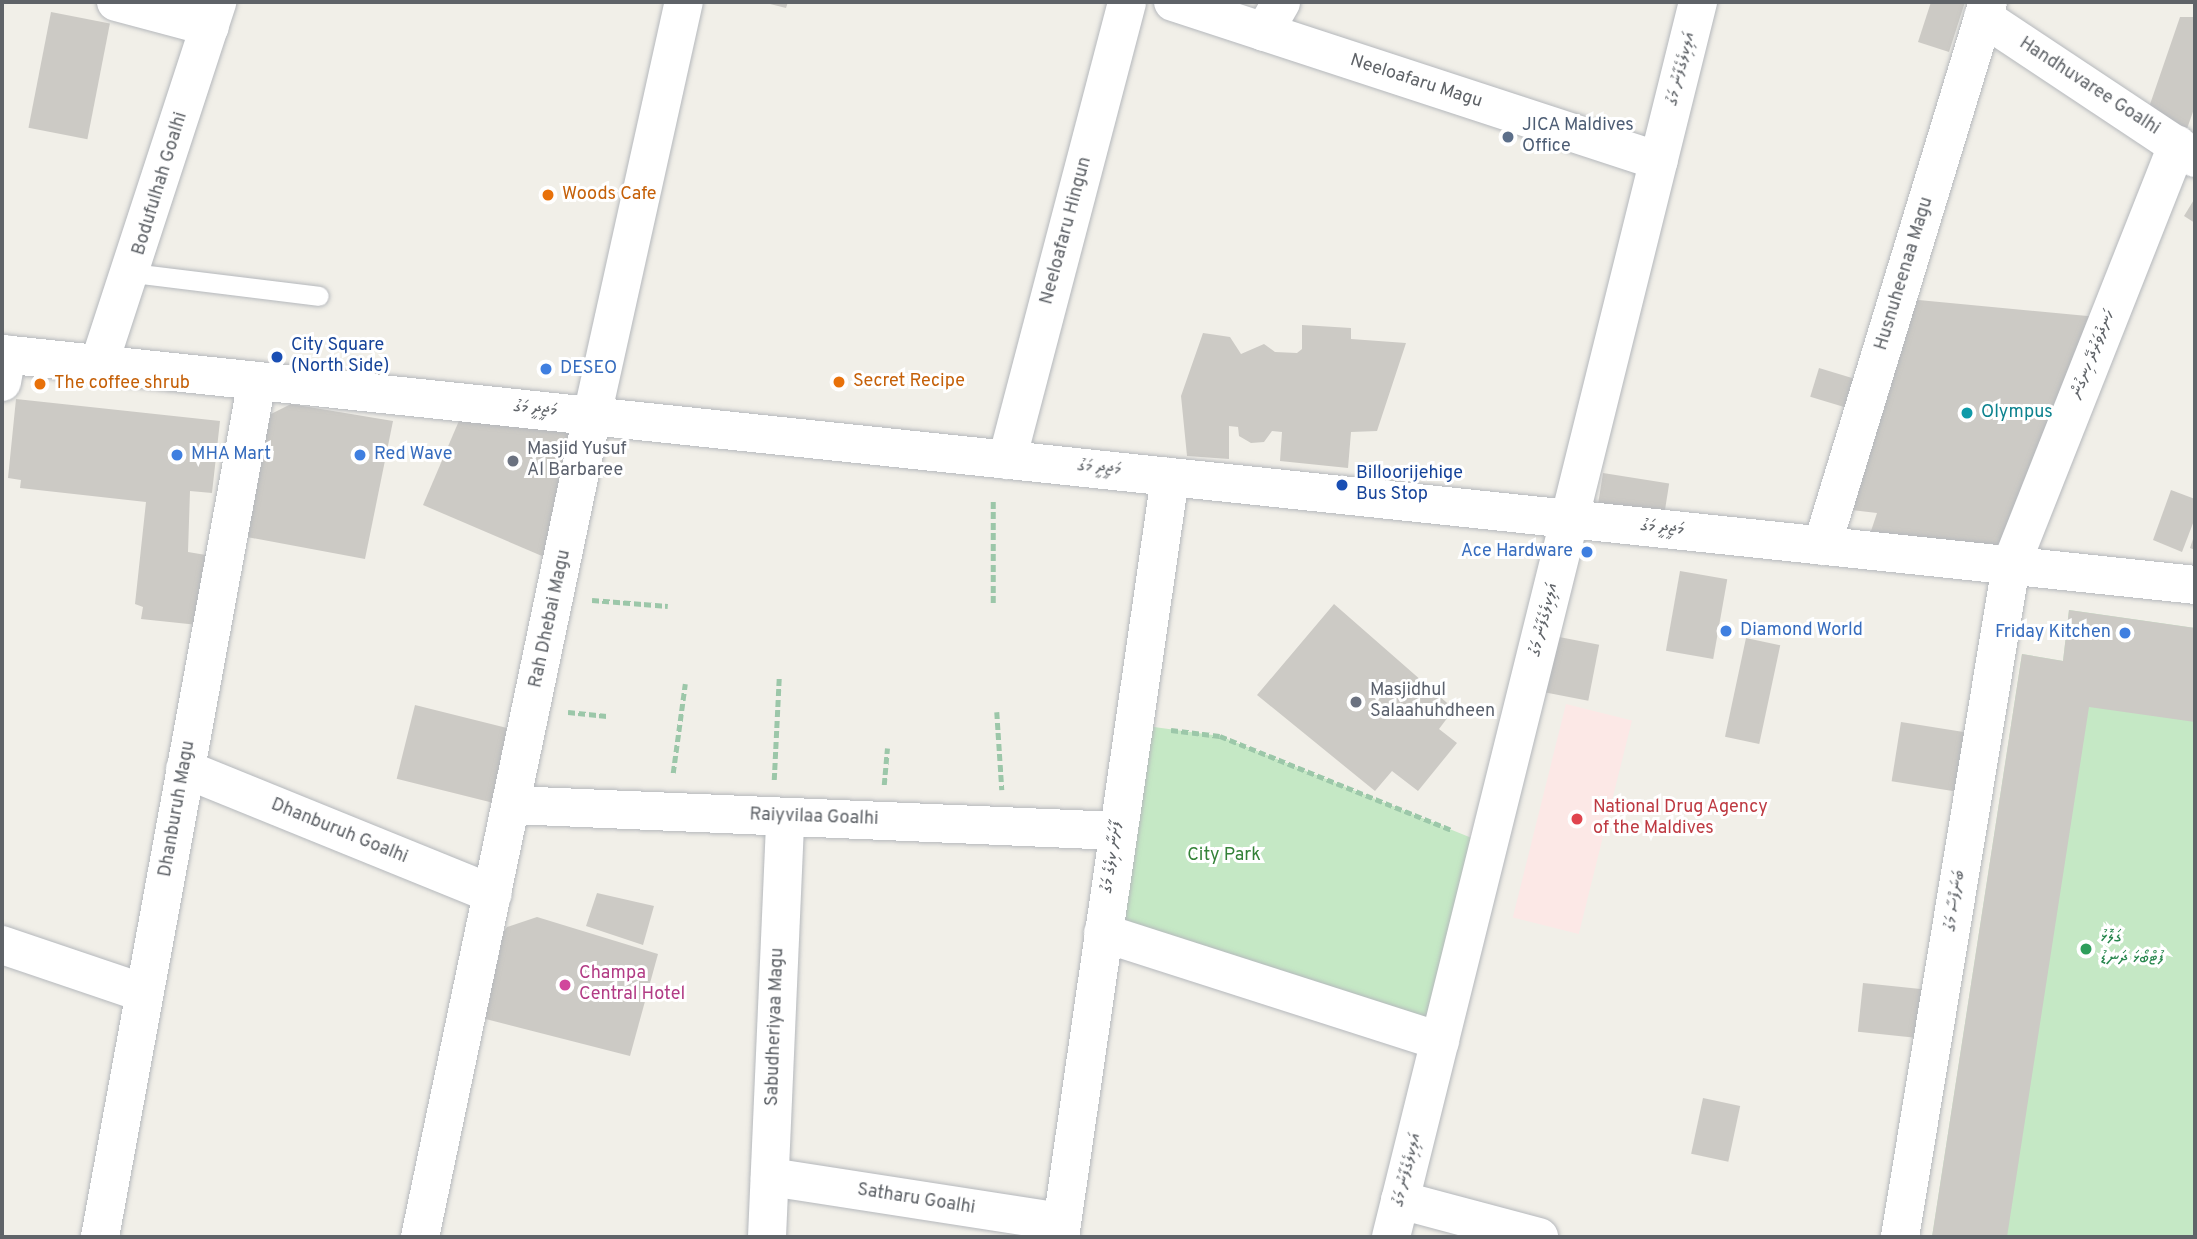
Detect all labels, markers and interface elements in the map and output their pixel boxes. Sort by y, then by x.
street label: އަލިކިލެގެފާނު މަގު [1662,30,1702,108]
street label: Handhuvaree Goalhi [2015,33,2163,141]
street label: Neeloafaru Magu [1347,50,1485,114]
street label: Bodufulhah Goalhi [129,110,193,258]
place label: JICA Maldives Office [1522,116,1635,158]
marker: JICA Maldives Office [1500,129,1516,145]
street label: Neeloafaru Hingun [1037,155,1097,307]
place label: Woods Cafe [562,184,657,206]
marker: Woods Cafe [540,187,556,203]
street label: Husnuheenaa Magu [1871,195,1939,353]
street label: ހަނދުވަރުދޭ ހިނގުން [2067,308,2121,402]
place label: City Square (North Side) [291,336,389,378]
marker: City Square (North Side) [269,349,285,365]
place label: DESEO [560,358,617,380]
marker: DESEO [538,361,554,377]
place label: Secret Recipe [853,371,965,393]
place label: The coffee shrub [54,373,190,395]
marker: Secret Recipe [831,374,847,390]
marker: The coffee shrub [32,376,48,392]
street label: މަޖީދީ މަގު [512,397,558,423]
place label: Olympus [1981,402,2053,424]
marker: Olympus [1959,405,1975,421]
place label: Masjid Yusuf Al Barbaree [527,440,627,482]
place label: MHA Mart [191,444,272,466]
place label: Red Wave [374,444,453,466]
marker: MHA Mart [169,447,185,463]
marker: Red Wave [352,447,368,463]
marker: Masjid Yusuf Al Barbaree [505,453,521,469]
street label: މަޖީދީ މަގު [1076,456,1122,482]
place label: Billoorijehige Bus Stop [1356,464,1463,506]
marker: Billoorijehige Bus Stop [1334,477,1350,493]
street label: މަޖީދީ މަގު [1639,516,1685,542]
place label: Ace Hardware [1461,541,1573,563]
marker: Ace Hardware [1579,544,1595,560]
street label: Rah Dhebai Magu [526,548,576,690]
street label: އަލިކިލެގެފާނު މަގު [1525,581,1565,659]
place label: Diamond World [1740,620,1863,642]
place label: Friday Kitchen [1995,622,2111,644]
marker: Diamond World [1718,623,1734,639]
marker: Friday Kitchen [2117,625,2133,641]
place label: Masjidhul Salaahuhdheen [1370,681,1495,724]
marker: Masjidhul Salaahuhdheen [1348,694,1364,710]
street label: Dhanburuh Magu [155,739,201,879]
street label: Dhanburuh Goalhi [267,795,411,869]
place label: National Drug Agency of the Maldives [1593,798,1769,840]
street label: Raiyvilaa Goalhi [749,805,879,831]
marker: National Drug Agency of the Maldives [1567,809,1587,829]
street label: ފާށަނާ ކިލެގެ މަގު [1097,819,1129,895]
park label: City Park [1187,845,1261,867]
street label: ބަނަފްސާ މަގު [1941,869,1971,933]
place label: ގަލޮޅު ފުޓްބޯޅަ ދަނޑު [2100,928,2164,970]
marker: ގަލޮޅު ފުޓްބޯޅަ ދަނޑު [2078,941,2094,957]
street label: Sabudheriyaa Magu [762,947,790,1107]
place label: Champa Central Hotel [579,964,685,1006]
marker: Champa Central Hotel [557,977,573,993]
street label: އަލިކިލެގެފާނު މަގު [1388,1131,1428,1209]
street label: Satharu Goalhi [855,1180,977,1220]

